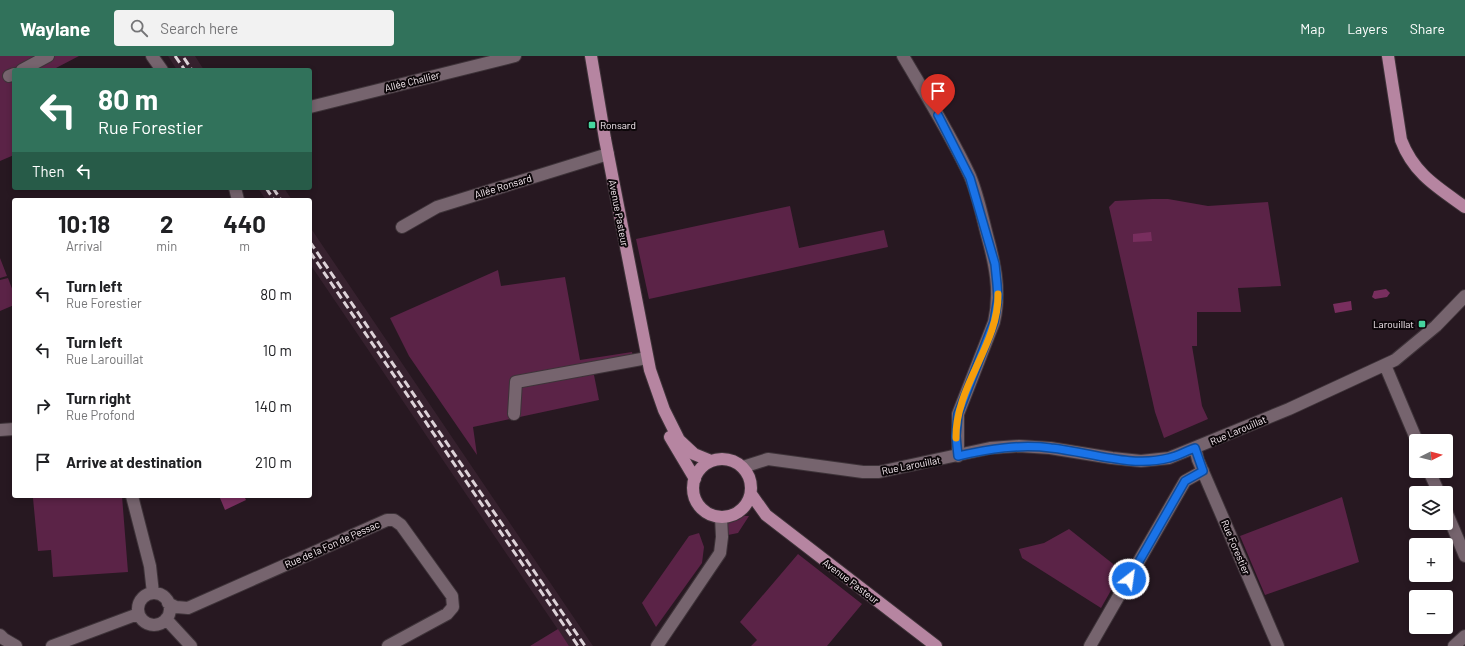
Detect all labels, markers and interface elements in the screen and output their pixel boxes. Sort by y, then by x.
search box [114,10,394,46]
text: Waylane [20,17,90,40]
icon: search [128,17,150,39]
text: Search here [160,19,238,37]
text: Map [1300,20,1325,37]
text: Layers [1347,20,1388,37]
text: Share [1410,20,1445,37]
street label: Allée Challier [383,68,441,94]
pin [921,74,955,115]
icon: arrive [927,80,949,102]
text: 80 m [98,82,158,116]
icon: left [32,84,84,136]
text: Rue Forestier [98,116,203,138]
place label: Ronsard [600,119,636,131]
marker: Ronsard [587,120,597,130]
icon: left [73,160,95,182]
text: Then [32,162,65,180]
street label: Allée Ronsard [473,172,533,200]
street label: Avenue Pasteur [607,179,631,248]
text: 10:18 [58,209,110,238]
text: 2 [160,209,174,238]
text: 440 [223,209,266,238]
text: Arrival [66,238,102,254]
text: min [156,238,177,254]
text: m [239,238,250,254]
text: Turn left [66,277,122,295]
icon: left [32,283,54,305]
text: 80 m [260,285,292,303]
text: Rue Forestier [66,295,142,311]
place label: Larouillat [1373,318,1414,330]
marker: Larouillat [1417,319,1427,329]
text: Turn left [66,333,122,351]
icon: left [32,339,54,361]
text: 10 m [263,341,292,359]
text: Rue Larouillat [66,351,144,367]
text: Turn right [66,389,131,407]
icon: right [32,395,54,417]
text: 140 m [255,397,292,415]
text: Rue Profond [66,407,135,423]
street label: Rue Larouillat [1208,413,1268,447]
north arrow [1409,434,1453,478]
map controls [1409,434,1453,634]
icon: arrive [32,451,54,473]
text: Arrive at destination [66,453,202,471]
text: 210 m [255,453,292,471]
street label: Rue Larouillat [880,453,942,477]
button: layers [1409,486,1453,530]
street label: Rue de la Fon de Pessac [283,518,381,570]
street label: Rue Forestier [1219,518,1253,577]
button: + [1409,538,1453,582]
street label: Avenue Pasteur [820,556,882,606]
position arrow [1108,558,1150,600]
button: − [1409,590,1453,634]

